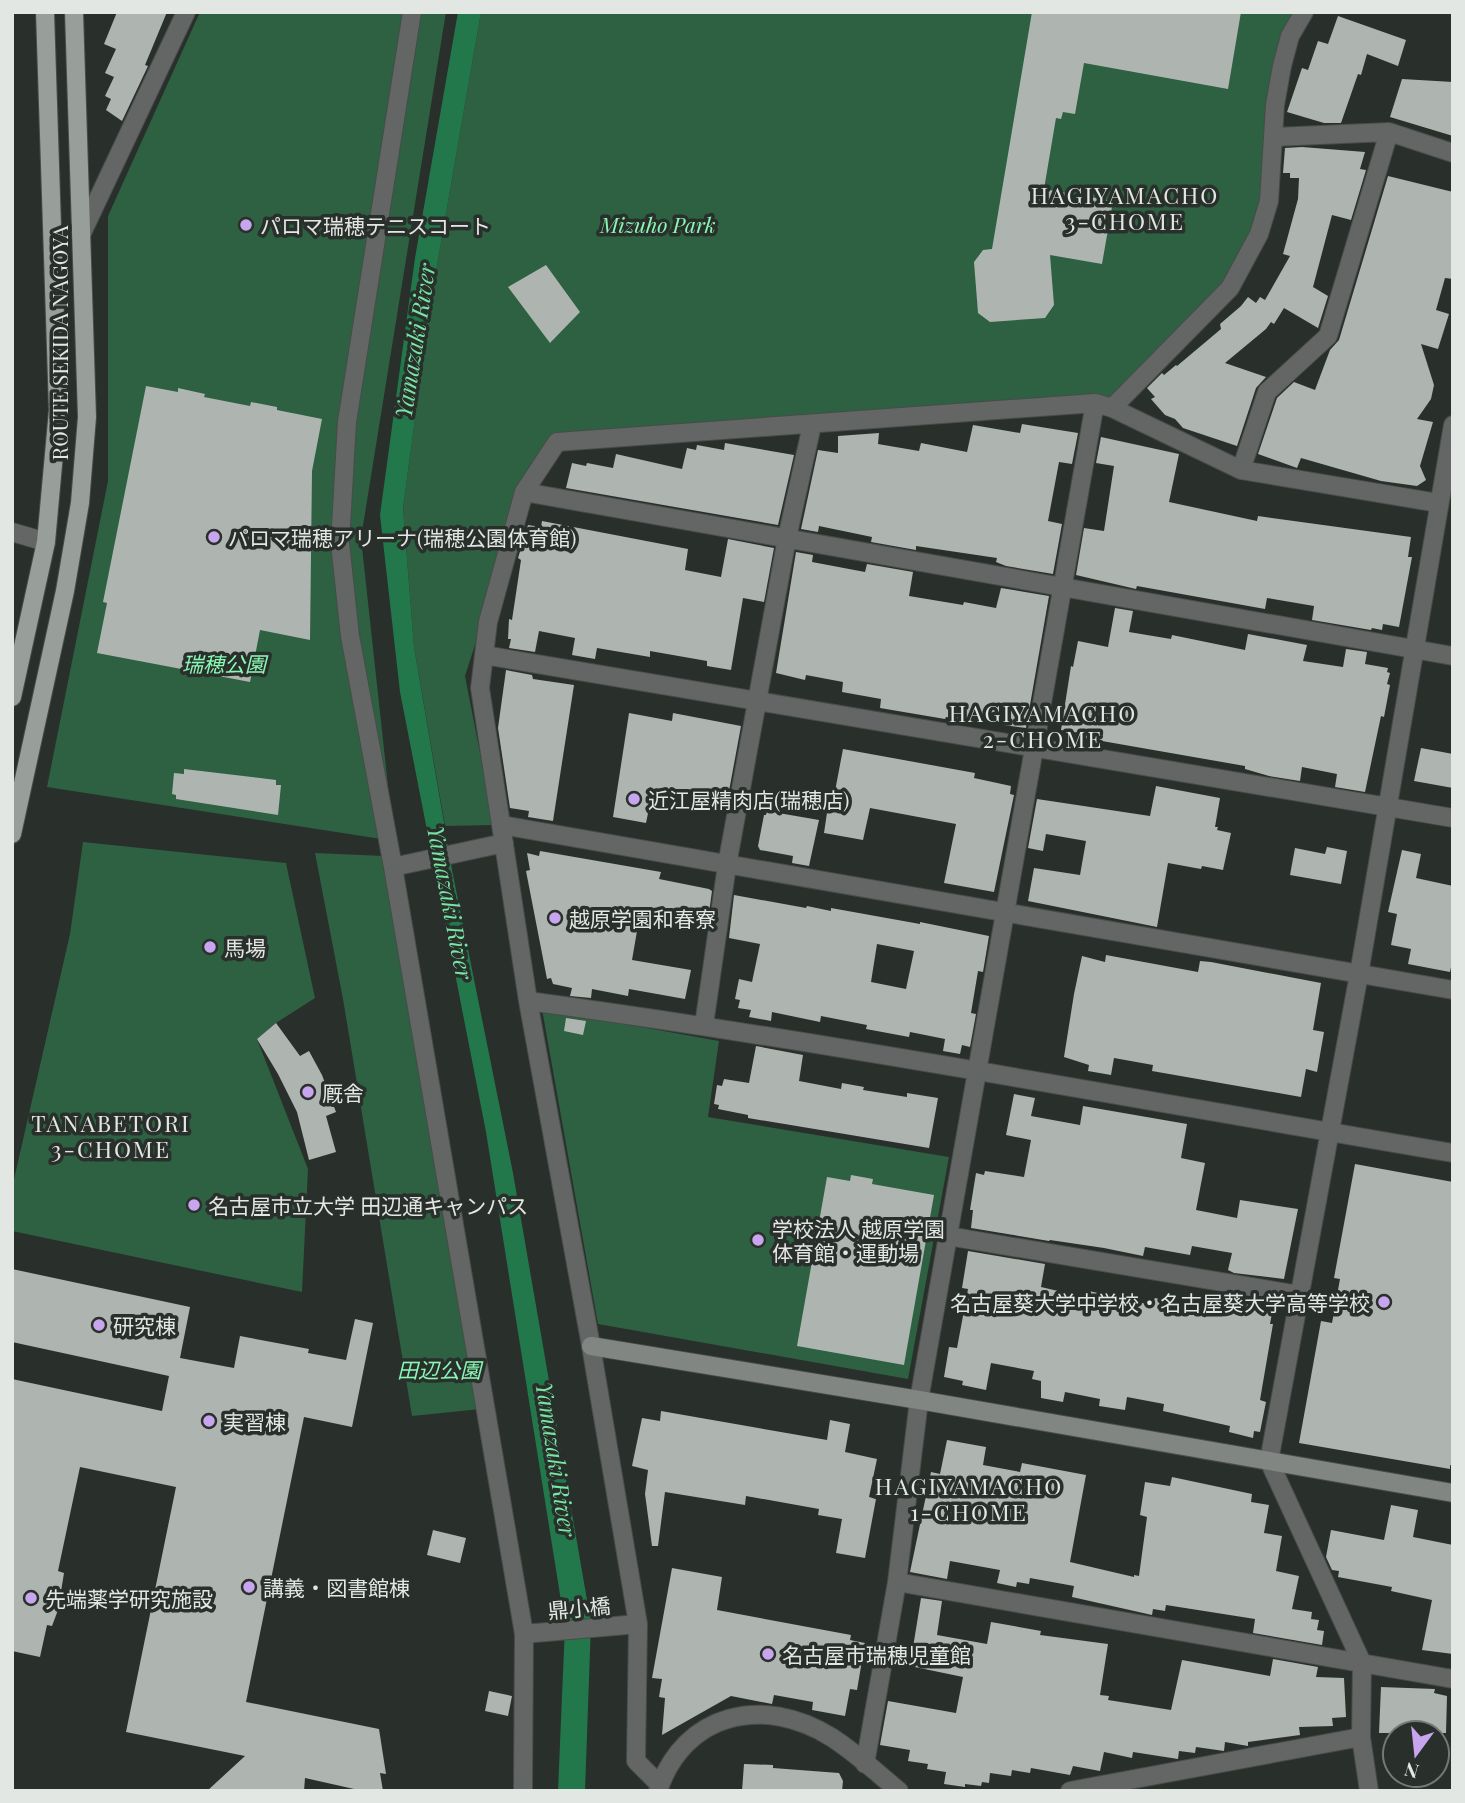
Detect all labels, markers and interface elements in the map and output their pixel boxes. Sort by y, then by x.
district label: HAGIYAMACHO 3-CHOME [1031,179,1219,236]
park label: Mizuho Park [599,210,716,238]
place label: パロマ瑞穂テニスコート [260,211,491,239]
marker: パロマ瑞穂テニスコート [238,217,254,233]
street label: ROUTE SEKIDA NAGOYA [45,225,73,460]
water label: Yamazaki River [386,260,442,421]
place label: パロマ瑞穂アリーナ(瑞穂公園体育館) [228,523,576,551]
marker: パロマ瑞穂アリーナ(瑞穂公園体育館) [206,529,222,545]
park label: 瑞穂公園 [182,649,269,677]
district label: HAGIYAMACHO 2-CHOME [949,697,1137,754]
place label: 近江屋精肉店(瑞穂店) [648,785,849,813]
marker: 近江屋精肉店(瑞穂店) [626,791,642,807]
water label: Yamazaki River [421,822,481,983]
place label: 越原学園和春寮 [569,904,716,932]
marker: 越原学園和春寮 [547,910,563,926]
place label: 馬場 [224,933,266,961]
marker: 馬場 [202,939,218,955]
place label: 厩舎 [322,1078,364,1106]
marker: 厩舎 [300,1084,316,1100]
district label: TANABETORI 3-CHOME [31,1107,191,1164]
place label: 名古屋市立大学 田辺通キャンパス [208,1191,528,1219]
marker: 名古屋市立大学 田辺通キャンパス [186,1197,202,1213]
place label: 学校法人 越原学園 体育館・運動場 [772,1214,945,1266]
marker: 学校法人 越原学園 体育館・運動場 [750,1232,766,1248]
place label: 名古屋葵大学中学校・名古屋葵大学高等学校 [950,1288,1370,1316]
marker: 名古屋葵大学中学校・名古屋葵大学高等学校 [1376,1294,1392,1310]
place label: 研究棟 [113,1311,176,1339]
marker: 研究棟 [91,1317,107,1333]
park label: 田辺公園 [397,1355,484,1383]
water label: Yamazaki River [529,1379,585,1540]
place label: 実習棟 [223,1407,286,1435]
marker: 実習棟 [201,1413,217,1429]
district label: HAGIYAMACHO 1-CHOME [875,1470,1063,1527]
place label: 講義・図書館棟 [263,1573,410,1601]
marker: 講義・図書館棟 [241,1579,257,1595]
place label: 先端薬学研究施設 [45,1584,213,1612]
marker: 先端薬学研究施設 [23,1590,39,1606]
street label: 鼎小橋 [546,1590,612,1624]
place label: 名古屋市瑞穂児童館 [782,1640,971,1668]
marker: 名古屋市瑞穂児童館 [760,1646,776,1662]
north arrow [1381,1719,1451,1789]
text: N [1401,1757,1421,1786]

